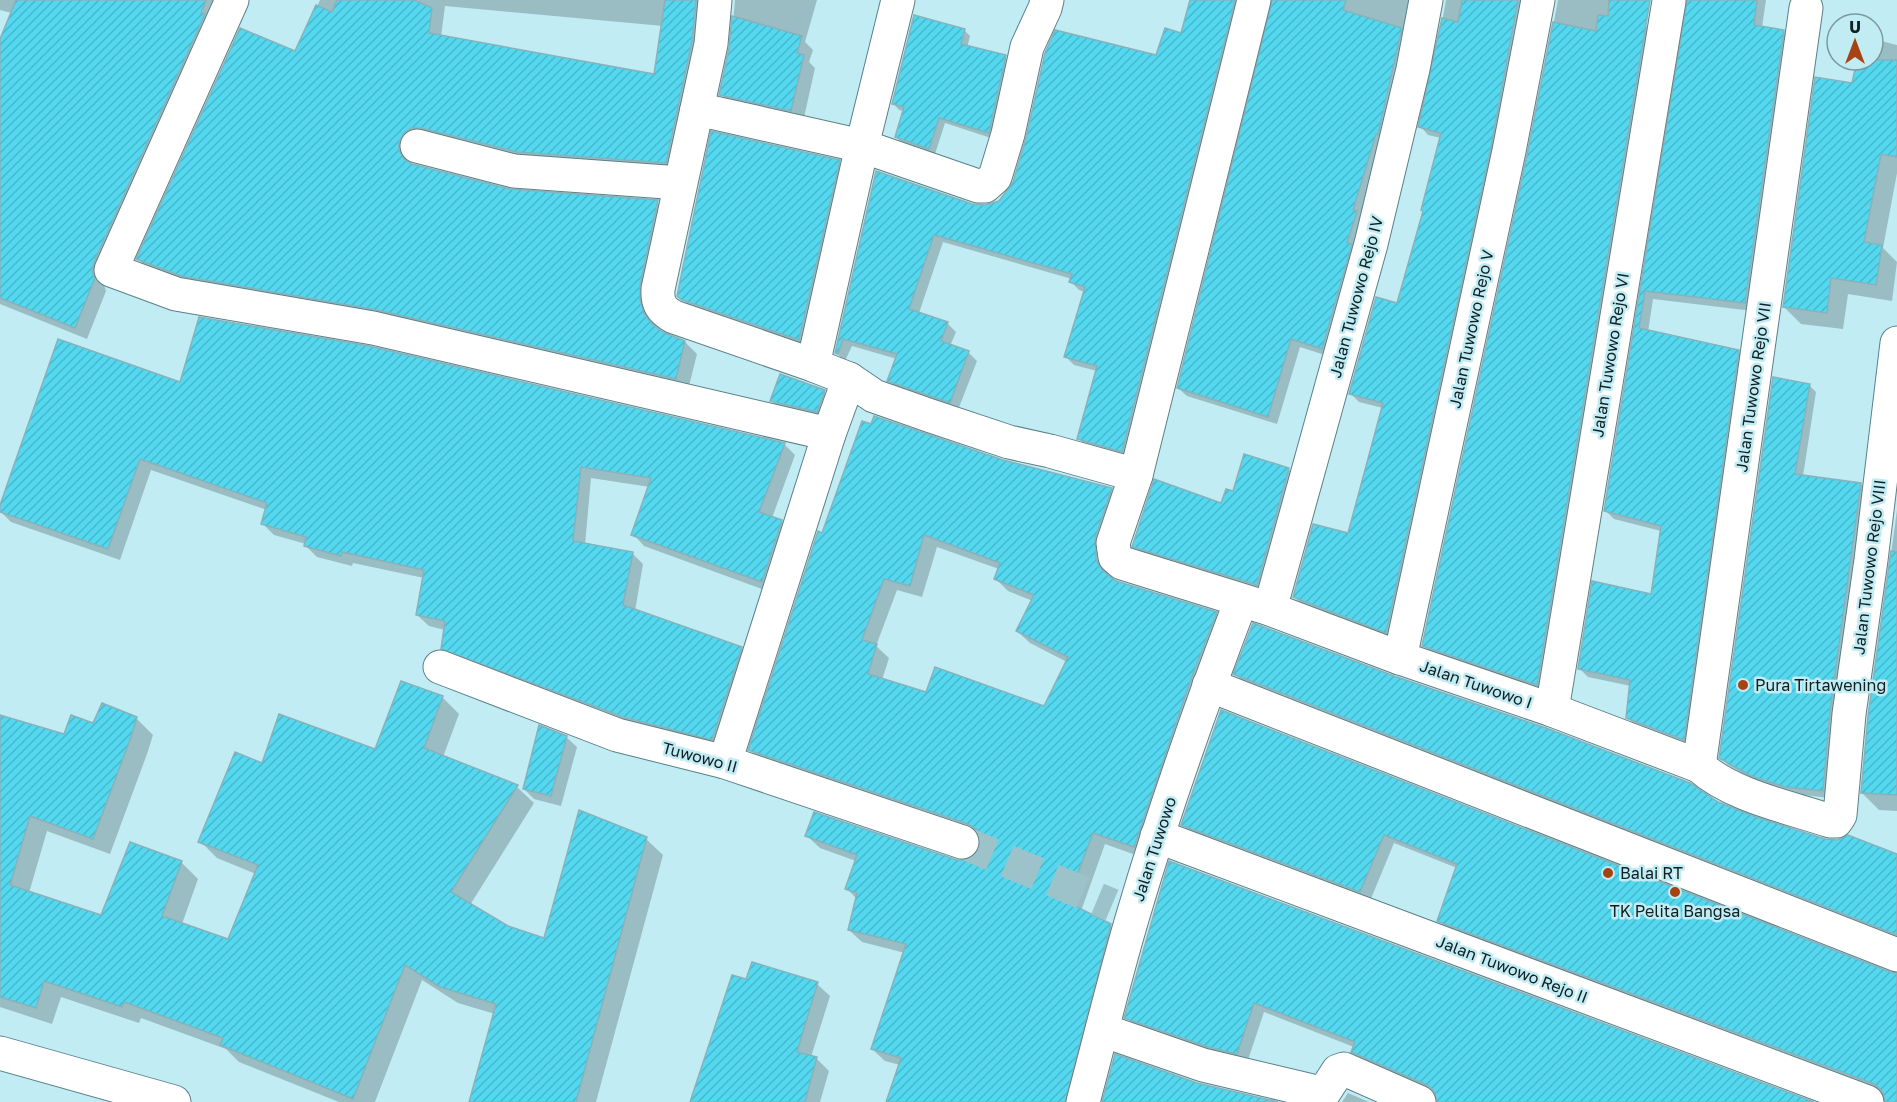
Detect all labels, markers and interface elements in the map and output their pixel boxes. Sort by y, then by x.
north arrow [1825,12,1885,72]
text: U [1849,17,1861,37]
street label: Jalan Tuwowo Rejo IV [1325,214,1387,380]
street label: Jalan Tuwowo Rejo V [1444,248,1498,410]
street label: Jalan Tuwowo Rejo VI [1587,271,1633,439]
street label: Jalan Tuwowo Rejo VII [1731,301,1775,473]
street label: Jalan Tuwowo Rejo VIII [1848,478,1890,656]
street label: Jalan Tuwowo I [1417,655,1535,713]
place label: Pura Tirtawening [1755,675,1886,695]
marker: Pura Tirtawening [1736,678,1750,692]
street label: Tuwowo II [660,737,740,777]
street label: Jalan Tuwowo [1128,794,1180,904]
place label: Balai RT [1620,863,1683,883]
marker: Balai RT [1601,866,1615,880]
marker: TK Pelita Bangsa [1668,885,1682,899]
place label: TK Pelita Bangsa [1610,901,1740,921]
street label: Jalan Tuwowo Rejo II [1433,931,1591,1007]

